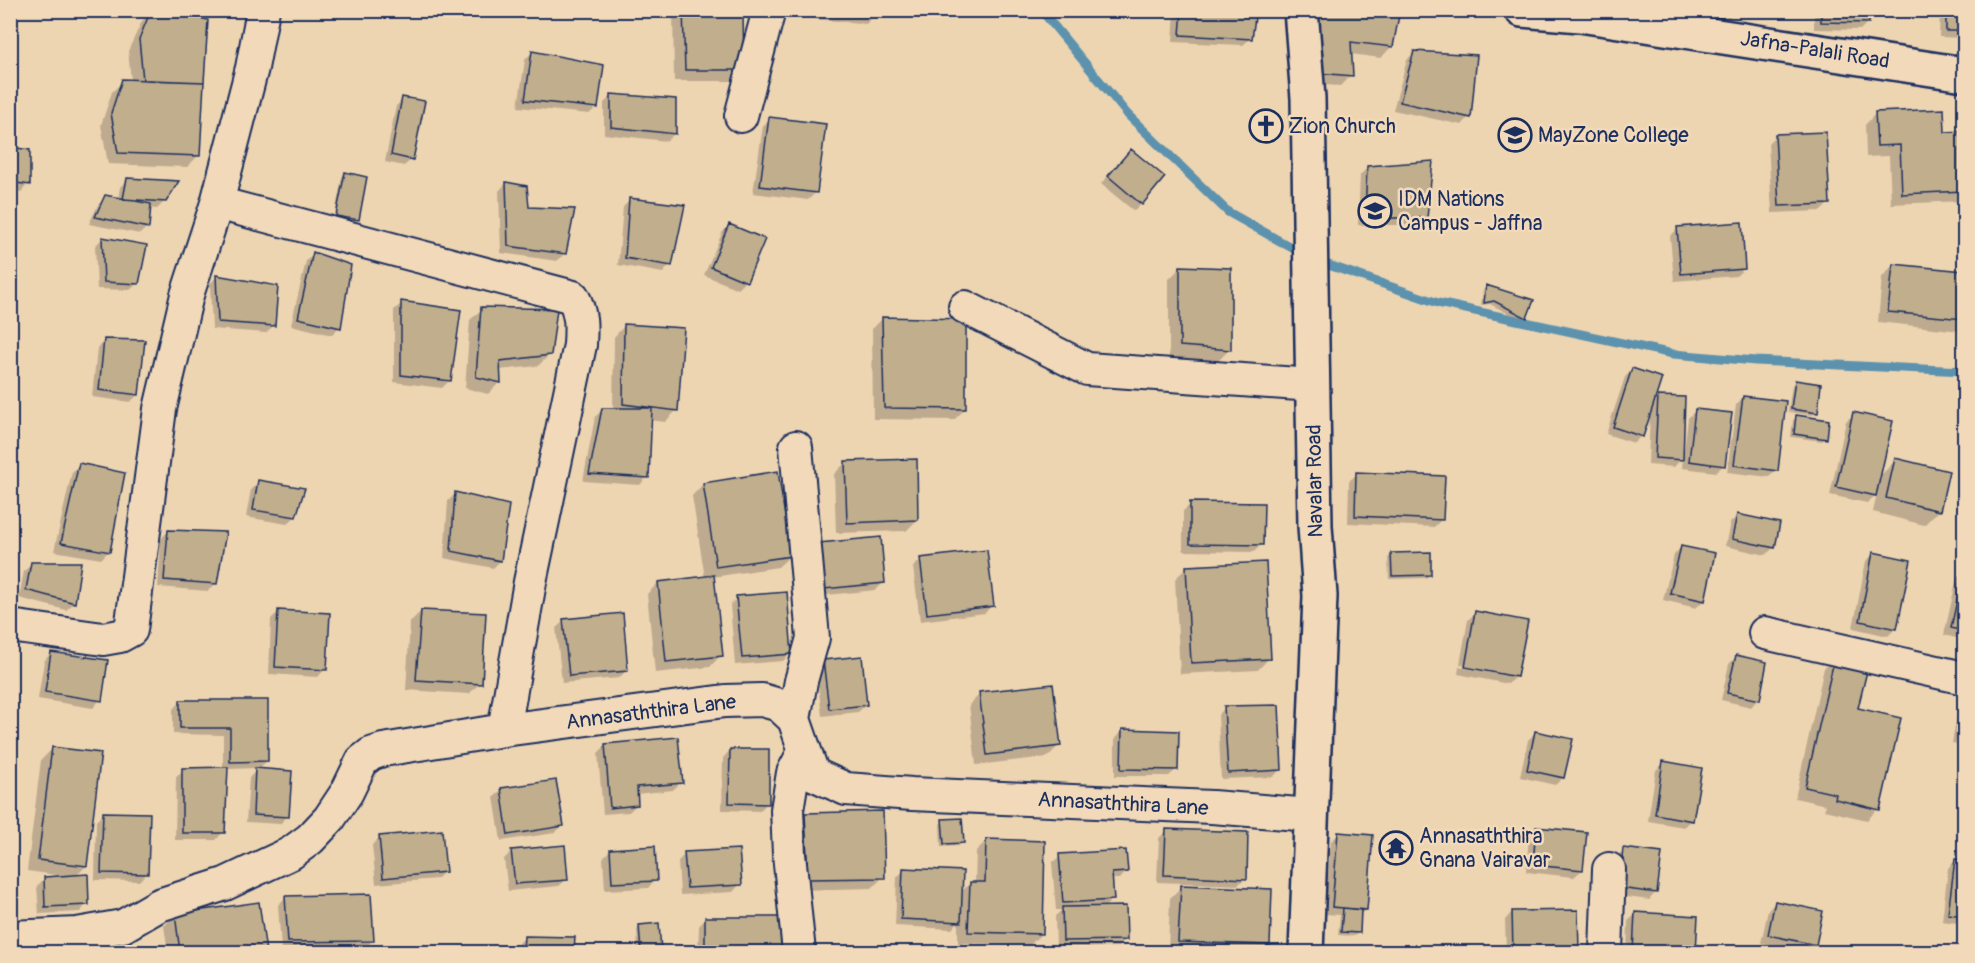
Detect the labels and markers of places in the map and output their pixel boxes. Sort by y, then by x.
church icon: Zion Church [1248,108,1284,144]
place label: Zion Church [1289,113,1396,140]
school or university icon: MayZone College [1497,117,1533,153]
place label: MayZone College [1538,122,1689,149]
place label: IDM Nations Campus - Jaffna [1398,186,1543,237]
school or university icon: IDM Nations Campus - Jaffna [1357,193,1393,229]
place label: Annasaththira Gnana Vairavar [1419,823,1551,874]
temple icon: Annasaththira Gnana Vairavar [1378,830,1414,866]

